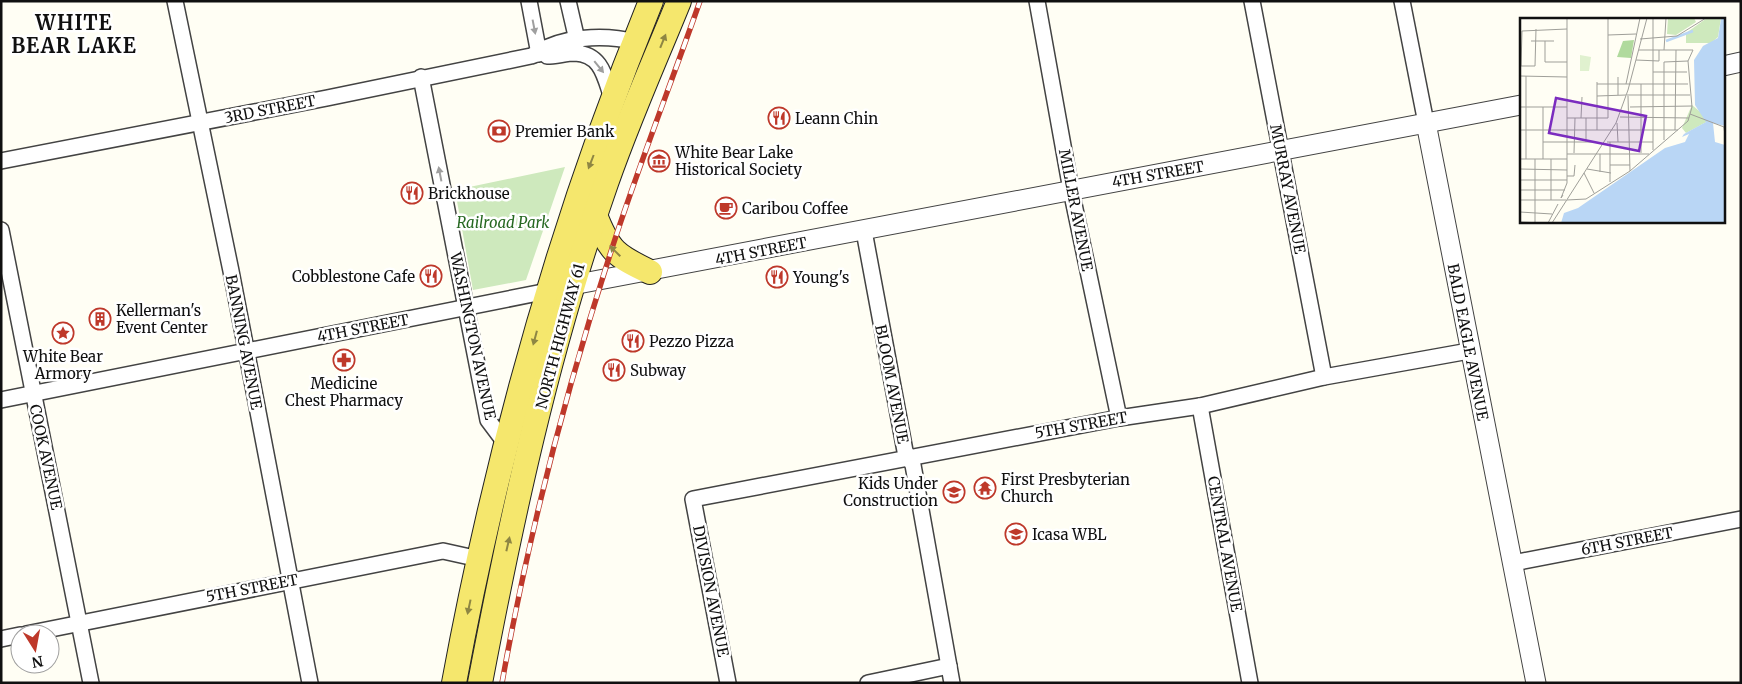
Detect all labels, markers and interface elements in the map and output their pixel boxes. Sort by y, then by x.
district label: WHITE BEAR LAKE [11,10,137,58]
inset map [1520,18,1724,222]
one-way arrow [530,20,538,36]
one-way arrow [659,33,667,48]
one-way arrow [594,60,604,73]
street label: 3RD STREET [223,91,318,127]
restaurant icon: Leann Chin [767,106,791,130]
place label: Leann Chin [795,109,878,128]
bank icon: Premier Bank [487,119,511,143]
place label: Premier Bank [515,122,615,141]
street label: MURRAY AVENUE [1266,123,1310,256]
place label: White Bear Lake Historical Society [674,143,802,179]
street label: MILLER AVENUE [1055,147,1097,273]
museum icon: White Bear Lake Historical Society [647,149,671,173]
one-way arrow [587,154,594,169]
street label: 4TH STREET [1111,156,1206,191]
one-way arrow [435,165,443,181]
restaurant icon: Brickhouse [400,181,424,205]
place label: Brickhouse [428,184,510,203]
cafe icon: Caribou Coffee [714,196,738,220]
place label: Caribou Coffee [742,199,848,218]
park label: Railroad Park [456,213,550,232]
street label: 4TH STREET [713,233,809,269]
one-way arrow [609,245,621,257]
street label: WASHINGTON AVENUE [446,250,500,422]
street label: NORTH HIGHWAY 61 [531,261,589,411]
street label: BALD EAGLE AVENUE [1443,262,1493,423]
restaurant icon: Cobblestone Cafe [419,264,443,288]
restaurant icon: Young's [765,265,789,289]
place label: Cobblestone Cafe [292,267,415,286]
place label: Young's [792,268,849,287]
street label: BANNING AVENUE [222,273,267,412]
place label: Kellerman's Event Center [116,301,208,337]
building icon: Kellerman's Event Center [88,307,112,331]
street label: 4TH STREET [315,310,411,346]
place icon: White Bear Armory [51,321,75,345]
street label: BLOOM AVENUE [871,323,913,446]
restaurant icon: Pezzo Pizza [621,329,645,353]
one-way arrow [530,330,538,345]
place label: Pezzo Pizza [649,332,734,351]
place label: White Bear Armory [22,347,103,383]
pharmacy icon: Medicine Chest Pharmacy [332,348,356,372]
restaurant icon: Subway [602,358,626,382]
place label: Subway [630,361,686,380]
place label: Medicine Chest Pharmacy [285,374,403,410]
street label: COOK AVENUE [26,403,67,512]
street label: 5TH STREET [1033,407,1129,442]
place label: First Presbyterian Church [1001,470,1130,506]
place label: Kids Under Construction [843,474,938,510]
street label: CENTRAL AVENUE [1204,475,1246,614]
temple icon: First Presbyterian Church [973,476,997,500]
school or university icon: Kids Under Construction [942,480,966,504]
school or university icon: Icasa WBL [1004,522,1028,546]
street label: 6TH STREET [1579,523,1675,559]
street label: DIVISION AVENUE [689,524,733,659]
place label: Icasa WBL [1032,525,1107,544]
one-way arrow [505,536,513,552]
street label: 5TH STREET [204,570,300,606]
one-way arrow [464,599,472,615]
north arrow [10,624,60,674]
text: N [30,652,45,672]

